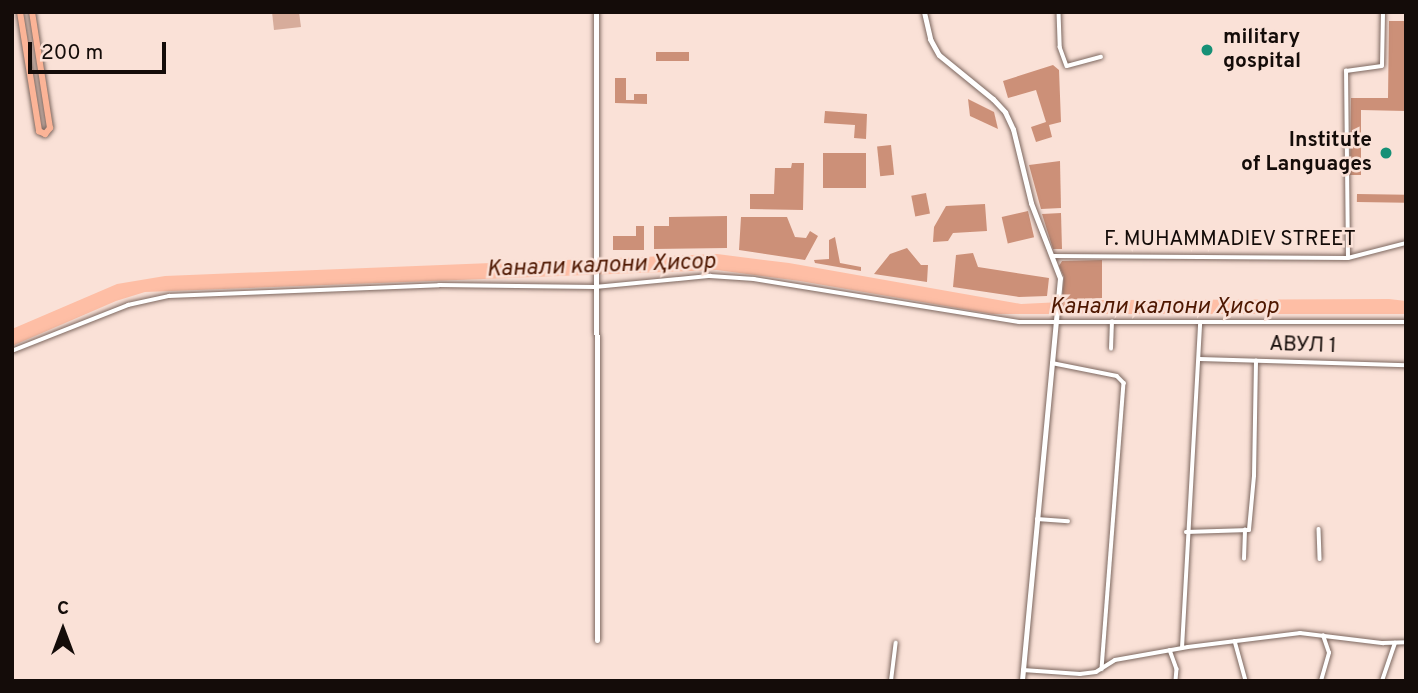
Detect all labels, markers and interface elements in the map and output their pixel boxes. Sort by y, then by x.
place label: military gospital [1223,25,1301,75]
scale bar [32,28,170,72]
text: 200 m [41,40,103,67]
marker: military gospital [1197,40,1217,60]
place label: Institute of Languages [1241,128,1372,178]
marker: Institute of Languages [1378,145,1394,161]
street label: F. MUHAMMADIEV STREET [1104,227,1356,253]
water label: Канали калони Ҳисор [486,249,716,285]
water label: Канали калони Ҳисор [1049,294,1279,322]
street label: АВУЛ 1 [1269,332,1337,360]
north arrow [28,595,98,665]
text: С [57,597,69,621]

